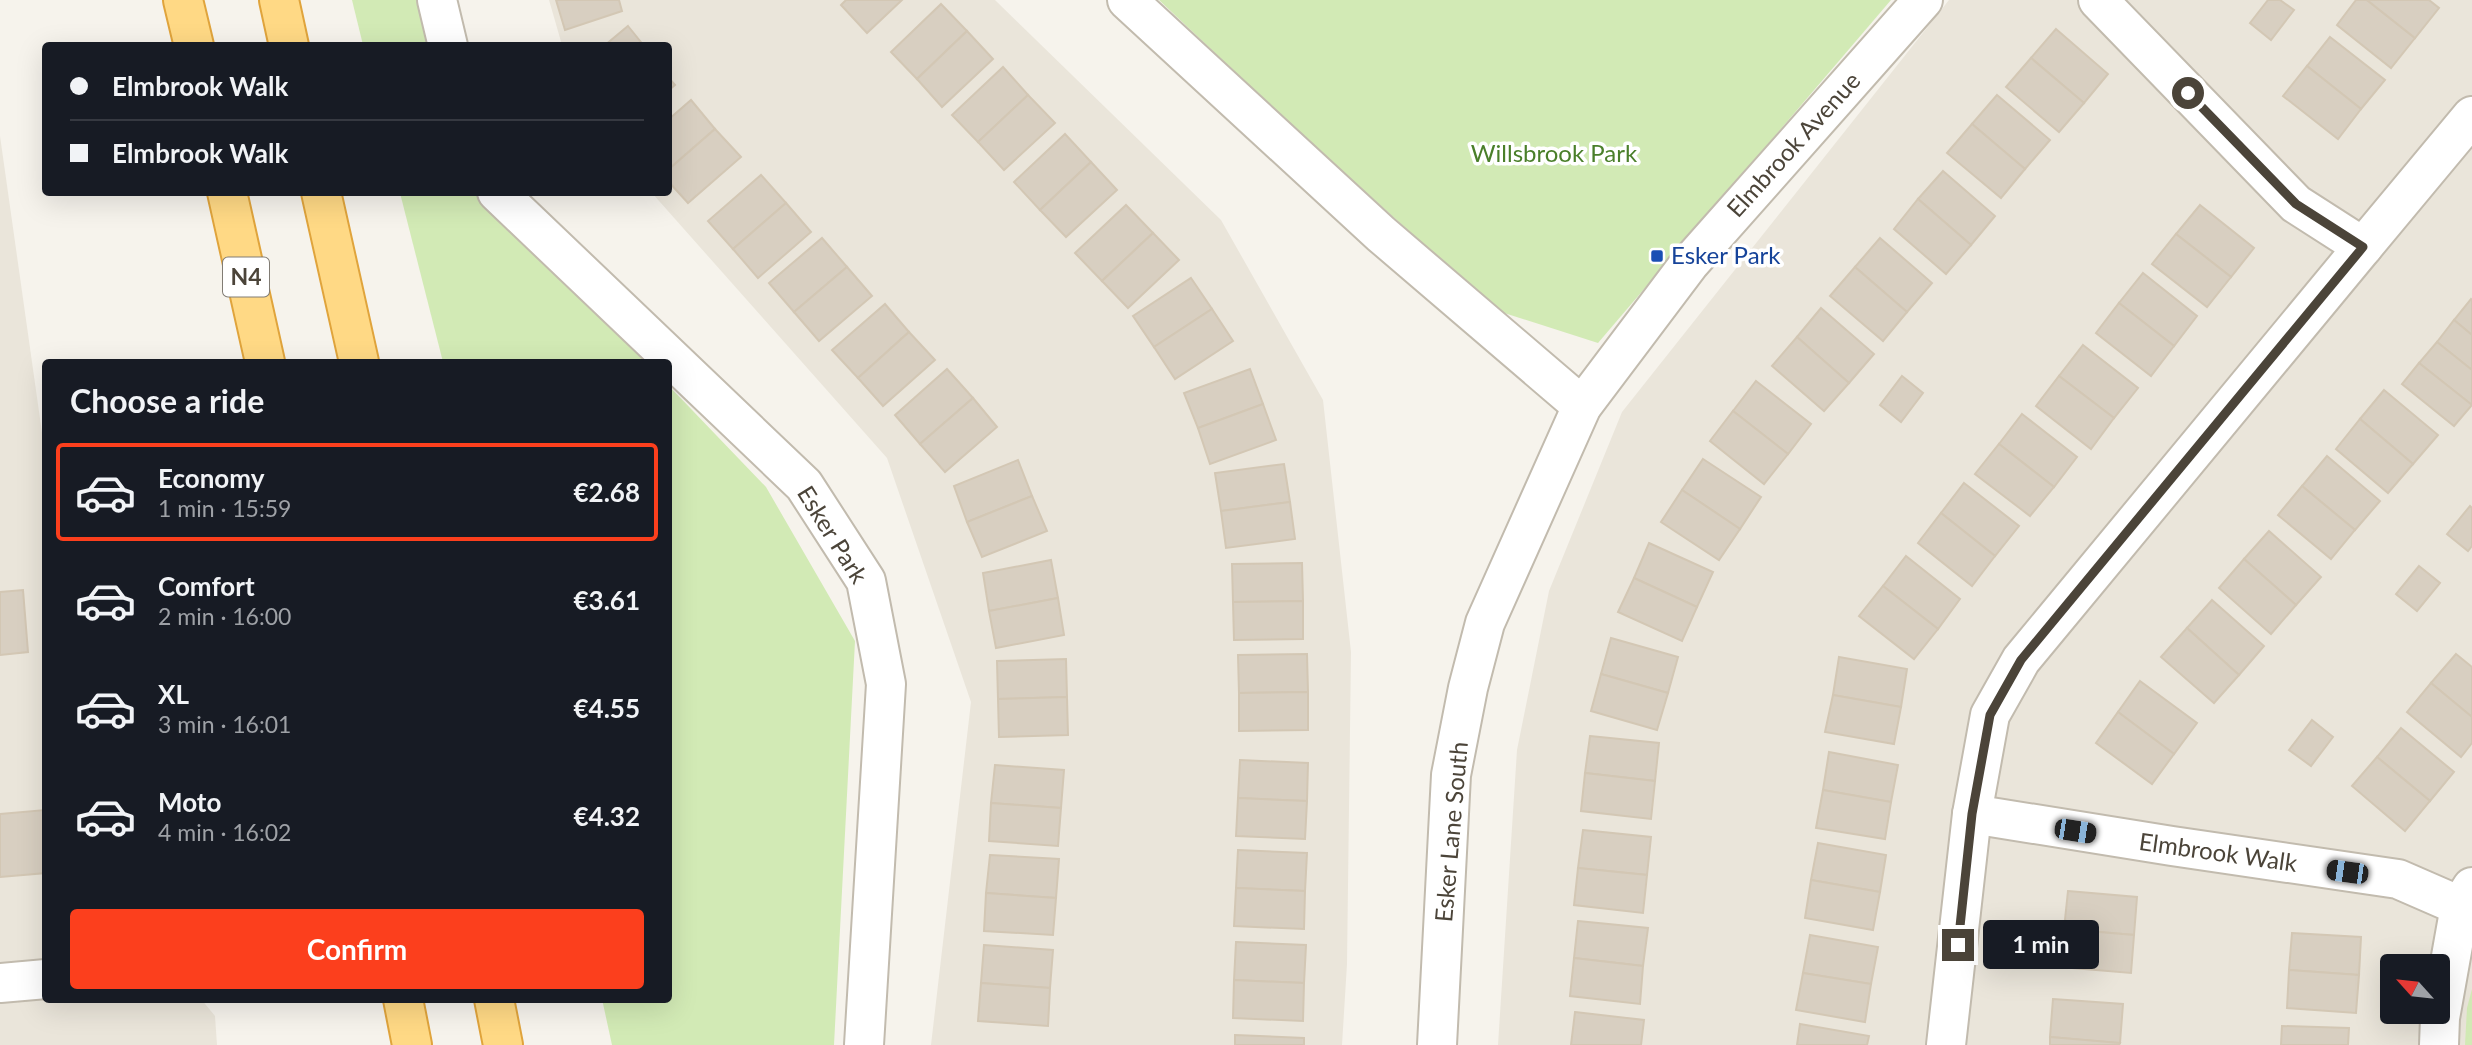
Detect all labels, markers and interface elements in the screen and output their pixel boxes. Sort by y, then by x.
street label: Elmbrook Avenue [1720,66,1866,222]
text: Elmbrook Walk [112,70,288,102]
route start [2172,77,2204,109]
text: Elmbrook Walk [112,137,288,169]
park label: Willsbrook Park [1471,138,1638,167]
place label: Esker Park [1671,240,1781,269]
marker: Esker Park [1649,248,1665,264]
road number: N4 [223,258,269,296]
text: Choose a ride [70,381,264,420]
icon: car [74,461,137,524]
text: Economy [158,462,264,494]
text: €2.68 [574,476,640,508]
street label: Esker Park [792,480,875,589]
text: 1 min · 15:59 [158,494,291,522]
icon: car [74,569,137,632]
text: Comfort [158,570,255,602]
text: €3.61 [574,584,640,616]
text: 2 min · 16:00 [158,602,291,630]
icon: car [74,677,137,740]
text: XL [158,678,189,710]
text: €4.55 [574,692,640,724]
text: 3 min · 16:01 [158,710,291,738]
street label: Esker Lane South [1428,740,1473,923]
icon: car [74,785,137,848]
text: Moto [158,786,221,818]
text: €4.32 [574,800,640,832]
car [2053,817,2098,845]
text: 4 min · 16:02 [158,818,291,846]
street label: Elmbrook Walk [2137,826,2300,877]
car [2325,859,2370,885]
button: Confirm [70,909,644,989]
callout: 1 min [1982,920,2098,970]
route end [1942,929,1974,961]
text: 1 min [2012,930,2070,958]
north arrow [2380,954,2450,1024]
map controls [2380,954,2450,1024]

